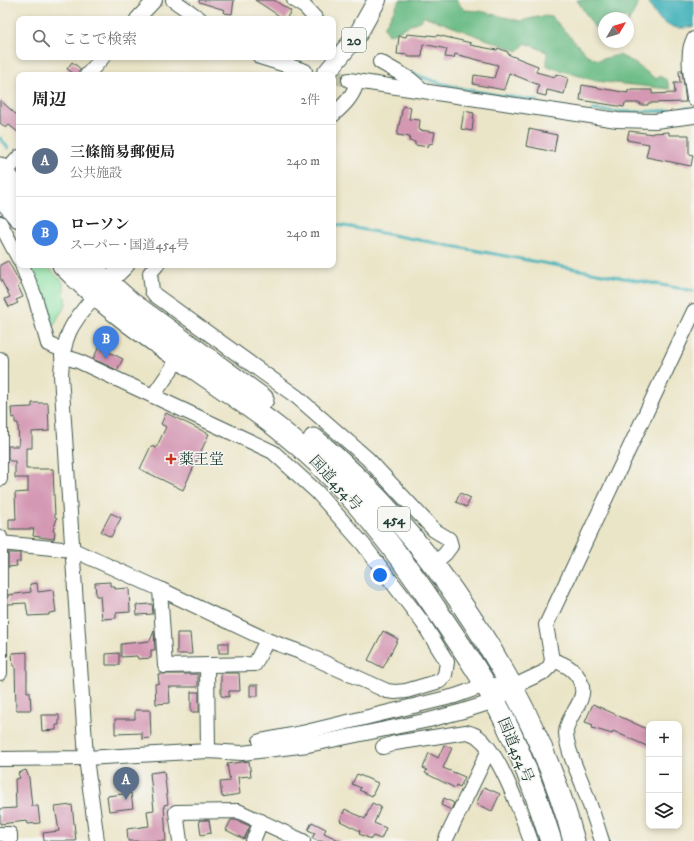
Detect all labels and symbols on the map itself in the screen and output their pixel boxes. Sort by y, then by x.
north arrow [598,12,634,48]
road number: 20 [342,28,366,52]
pin: B [93,326,119,359]
place label: 薬王堂 [179,450,224,469]
street label: 国道454号 [305,452,366,515]
marker: 薬王堂 [166,454,176,464]
road number: 454 [378,507,410,531]
your location [370,565,390,585]
street label: 国道454号 [493,715,538,786]
pin: A [113,767,139,800]

